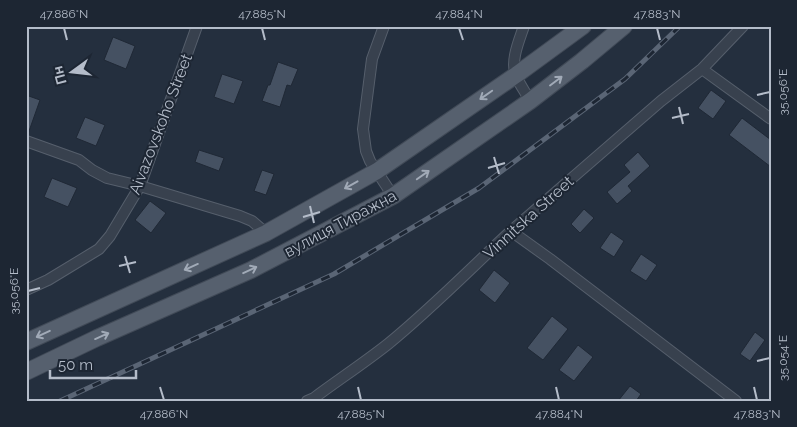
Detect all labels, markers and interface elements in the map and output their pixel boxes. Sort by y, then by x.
text: 47.886°N [40,7,88,21]
text: 47.885°N [238,7,286,21]
text: 47.884°N [435,7,483,21]
text: 47.883°N [633,7,681,21]
north arrow [48,48,98,98]
street label: Aivazovskoho Street [125,51,196,197]
text: Пн [49,64,70,86]
text: 35.056°E [776,69,790,115]
one-way arrow [549,76,563,86]
one-way arrow [480,90,494,100]
one-way arrow [416,170,430,180]
street label: Vinnitska Street [479,171,578,263]
one-way arrow [344,181,359,190]
street label: вулиця Тиражна [281,186,399,261]
one-way arrow [184,262,199,272]
one-way arrow [242,264,257,274]
text: 35.056°E [7,268,21,314]
one-way arrow [36,330,51,339]
one-way arrow [94,330,109,340]
text: 35.054°E [776,335,790,381]
scale bar [50,347,136,379]
text: 50 m [58,356,93,374]
text: 47.886°N [140,407,188,421]
text: 47.885°N [337,407,385,421]
text: 47.884°N [535,407,583,421]
text: 47.883°N [733,407,781,421]

